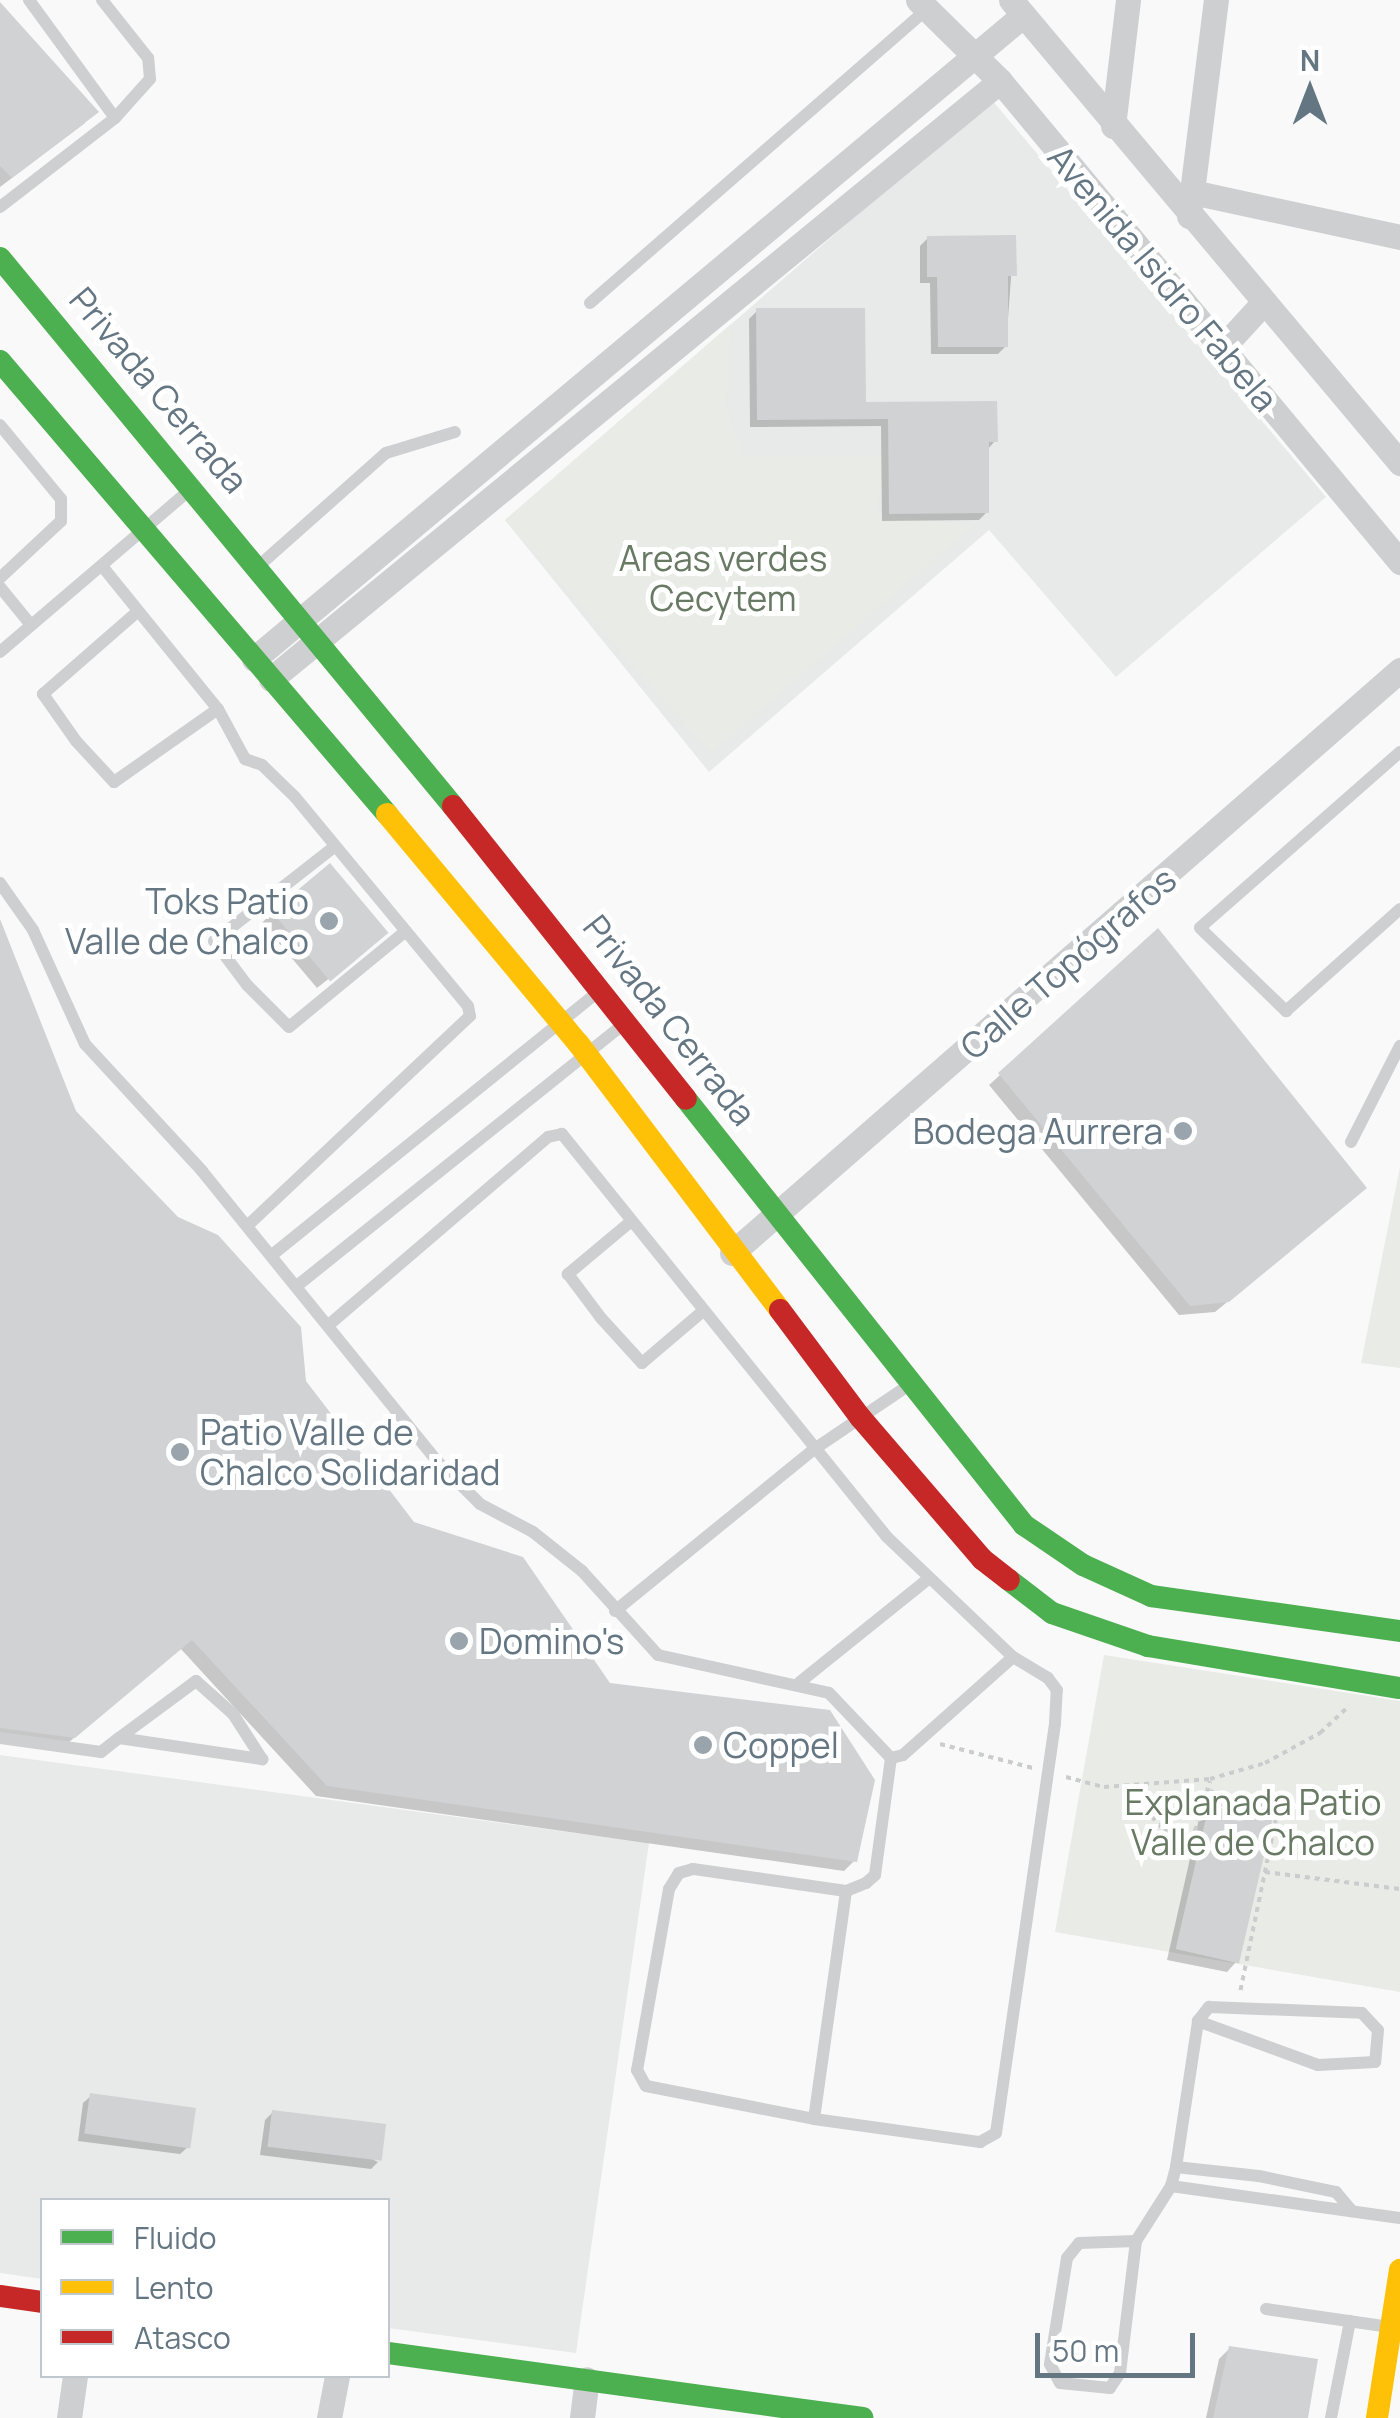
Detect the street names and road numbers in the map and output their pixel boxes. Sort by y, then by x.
street label: Avenida Isidro Fabela [1039,136,1287,420]
street label: Privada Cerrada [61,279,257,501]
street label: Calle Topógrafos [952,858,1184,1068]
street label: Privada Cerrada [575,907,765,1133]

